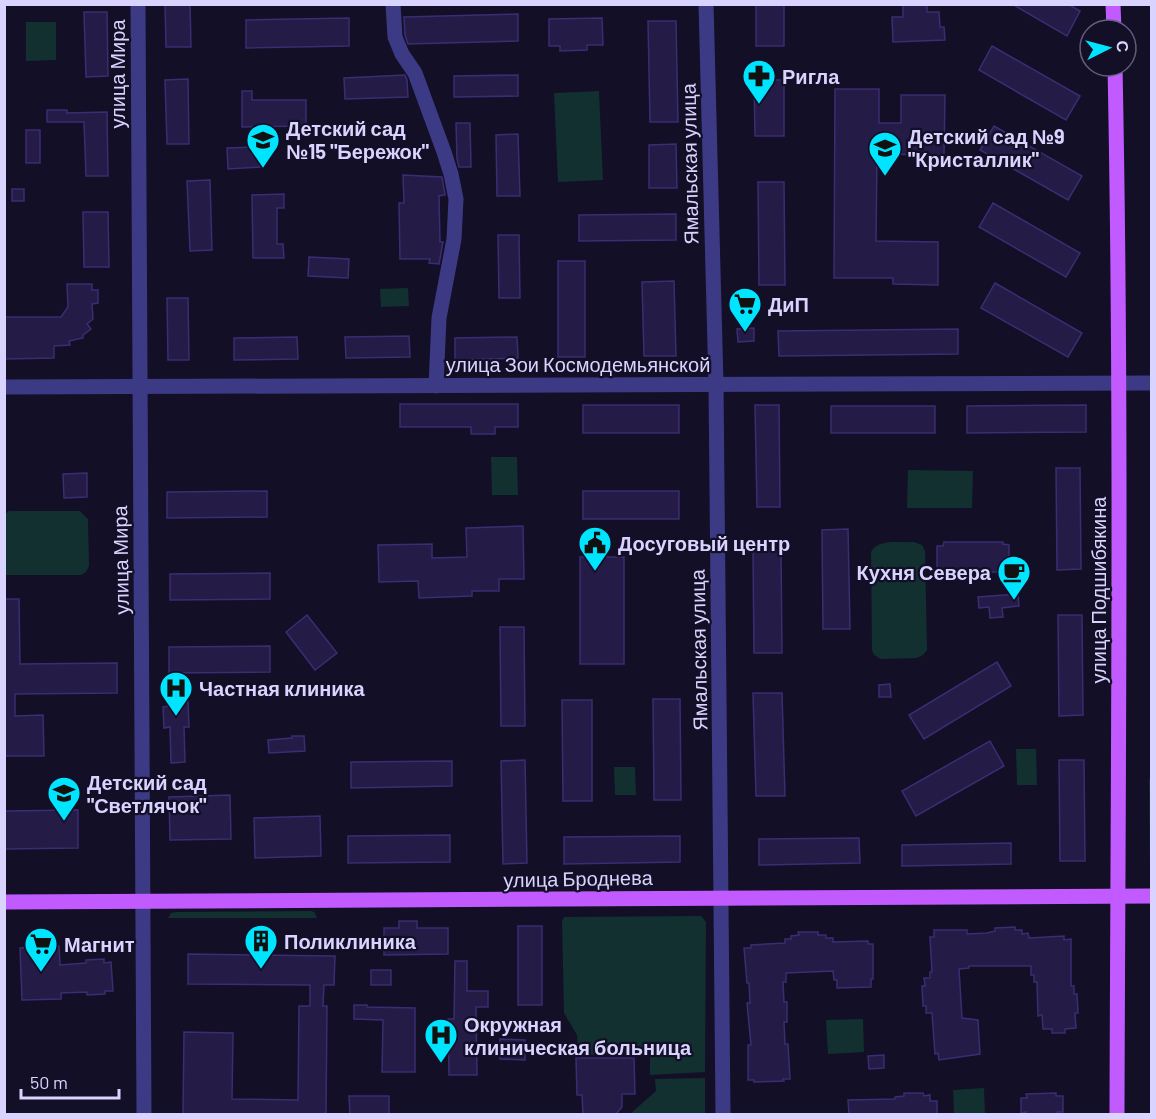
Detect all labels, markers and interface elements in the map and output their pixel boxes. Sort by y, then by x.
north arrow [1078,18,1138,78]
street label: улица Мира [105,19,129,129]
text: С [1113,40,1134,54]
pharmacy icon: Ригла [741,58,777,105]
place label: Ригла [782,64,840,88]
street label: Ямальская улица [676,82,702,245]
place label: Детский сад №15 "Бережок" [286,116,429,163]
school or university icon: Детский сад №15 "Бережок" [245,122,281,169]
place label: Детский сад №9 "Кристаллик" [908,124,1065,171]
school or university icon: Детский сад №9 "Кристаллик" [867,130,903,177]
supermarket icon: ДиП [727,286,763,333]
place label: ДиП [768,292,809,316]
street label: улица Зои Космодемьянской [446,352,710,376]
street label: улица Подшибякина [1086,496,1110,683]
street label: улица Мира [107,504,133,615]
public building icon: Досуговый центр [577,525,613,572]
place label: Досуговый центр [618,531,790,555]
cafe icon: Кухня Севера [996,554,1032,601]
place label: Кухня Севера [856,560,992,584]
street label: Ямальская улица [685,568,711,731]
hospital icon: Частная клиника [158,670,194,717]
place label: Частная клиника [199,676,366,700]
place label: Детский сад "Светлячок" [87,770,207,817]
school or university icon: Детский сад "Светлячок" [46,775,82,822]
street label: улица Броднева [503,865,654,891]
building icon: Поликлиника [243,923,279,970]
supermarket icon: Магнит [23,926,59,973]
place label: Поликлиника [284,929,417,953]
place label: Магнит [64,932,135,956]
place label: Окружная клиническая больница [464,1012,692,1059]
hospital icon: Окружная клиническая больница [423,1017,459,1064]
scale bar [21,1062,118,1100]
text: 50 m [30,1071,68,1093]

